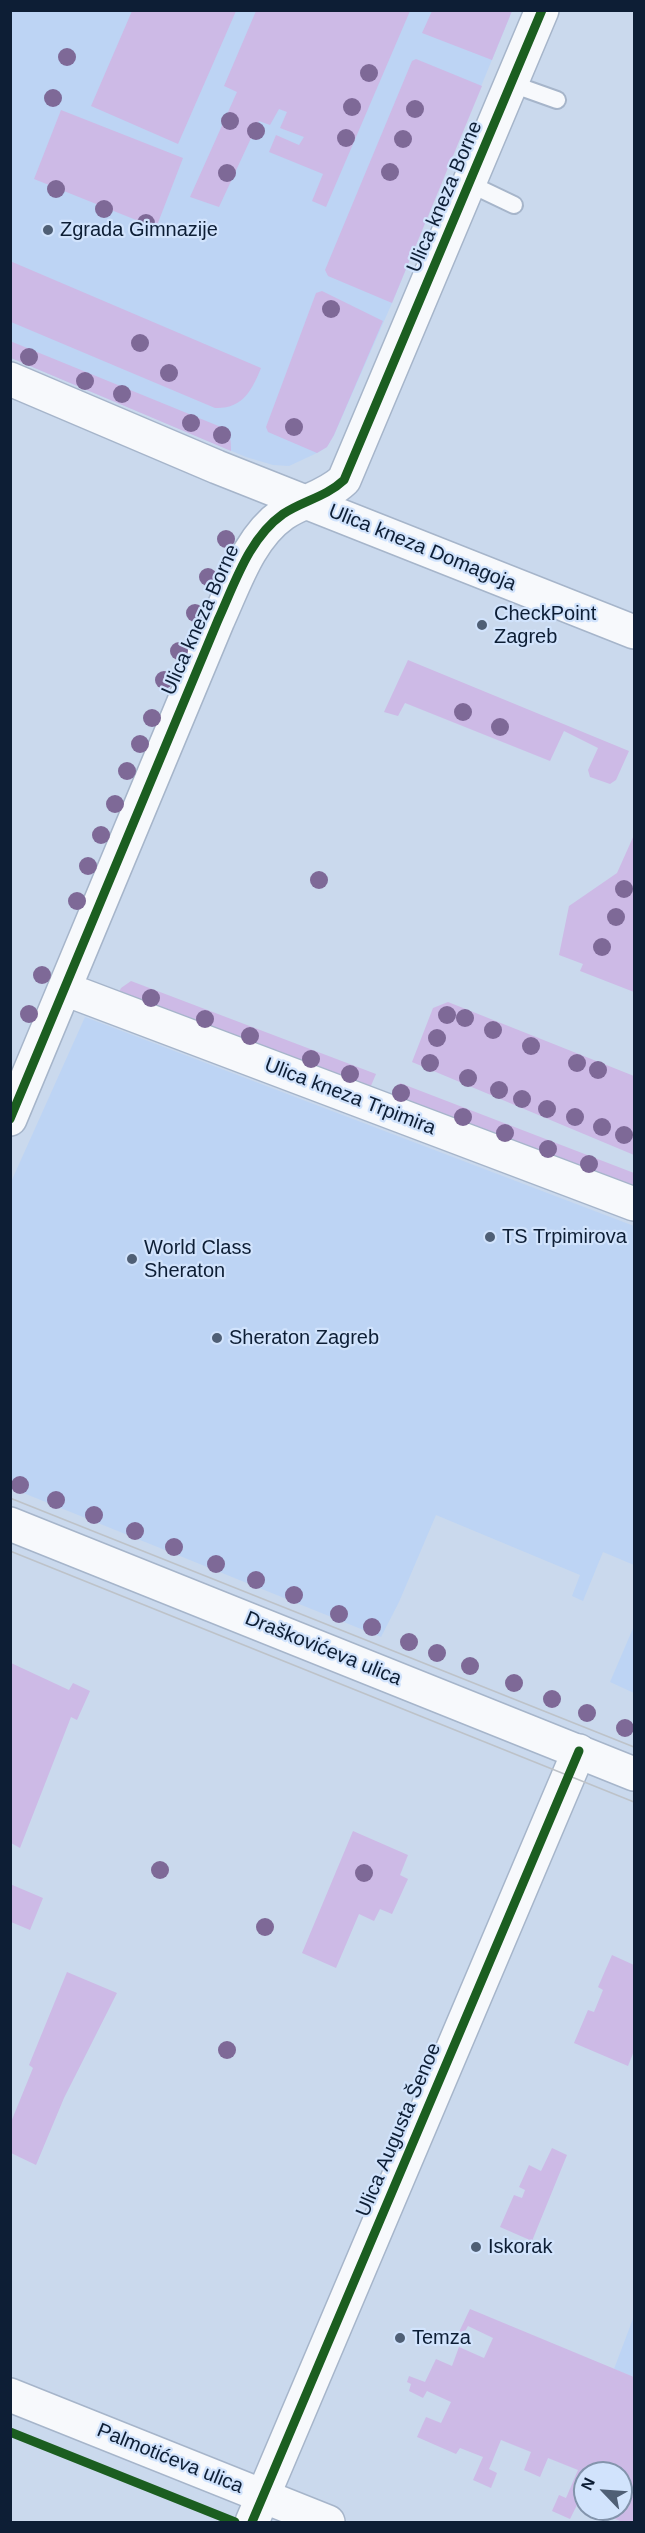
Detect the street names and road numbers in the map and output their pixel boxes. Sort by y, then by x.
street label: Ulica kneza Borne [402,118,488,276]
street label: Ulica kneza Domagoja [325,499,519,597]
street label: Ulica kneza Borne [157,541,245,699]
street label: Ulica kneza Trpimira [261,1053,439,1141]
street label: Draškovićeva ulica [241,1607,405,1691]
street label: Ulica Augusta Šenoe [351,2039,447,2221]
street label: Palmotićeva ulica [93,2419,247,2499]

